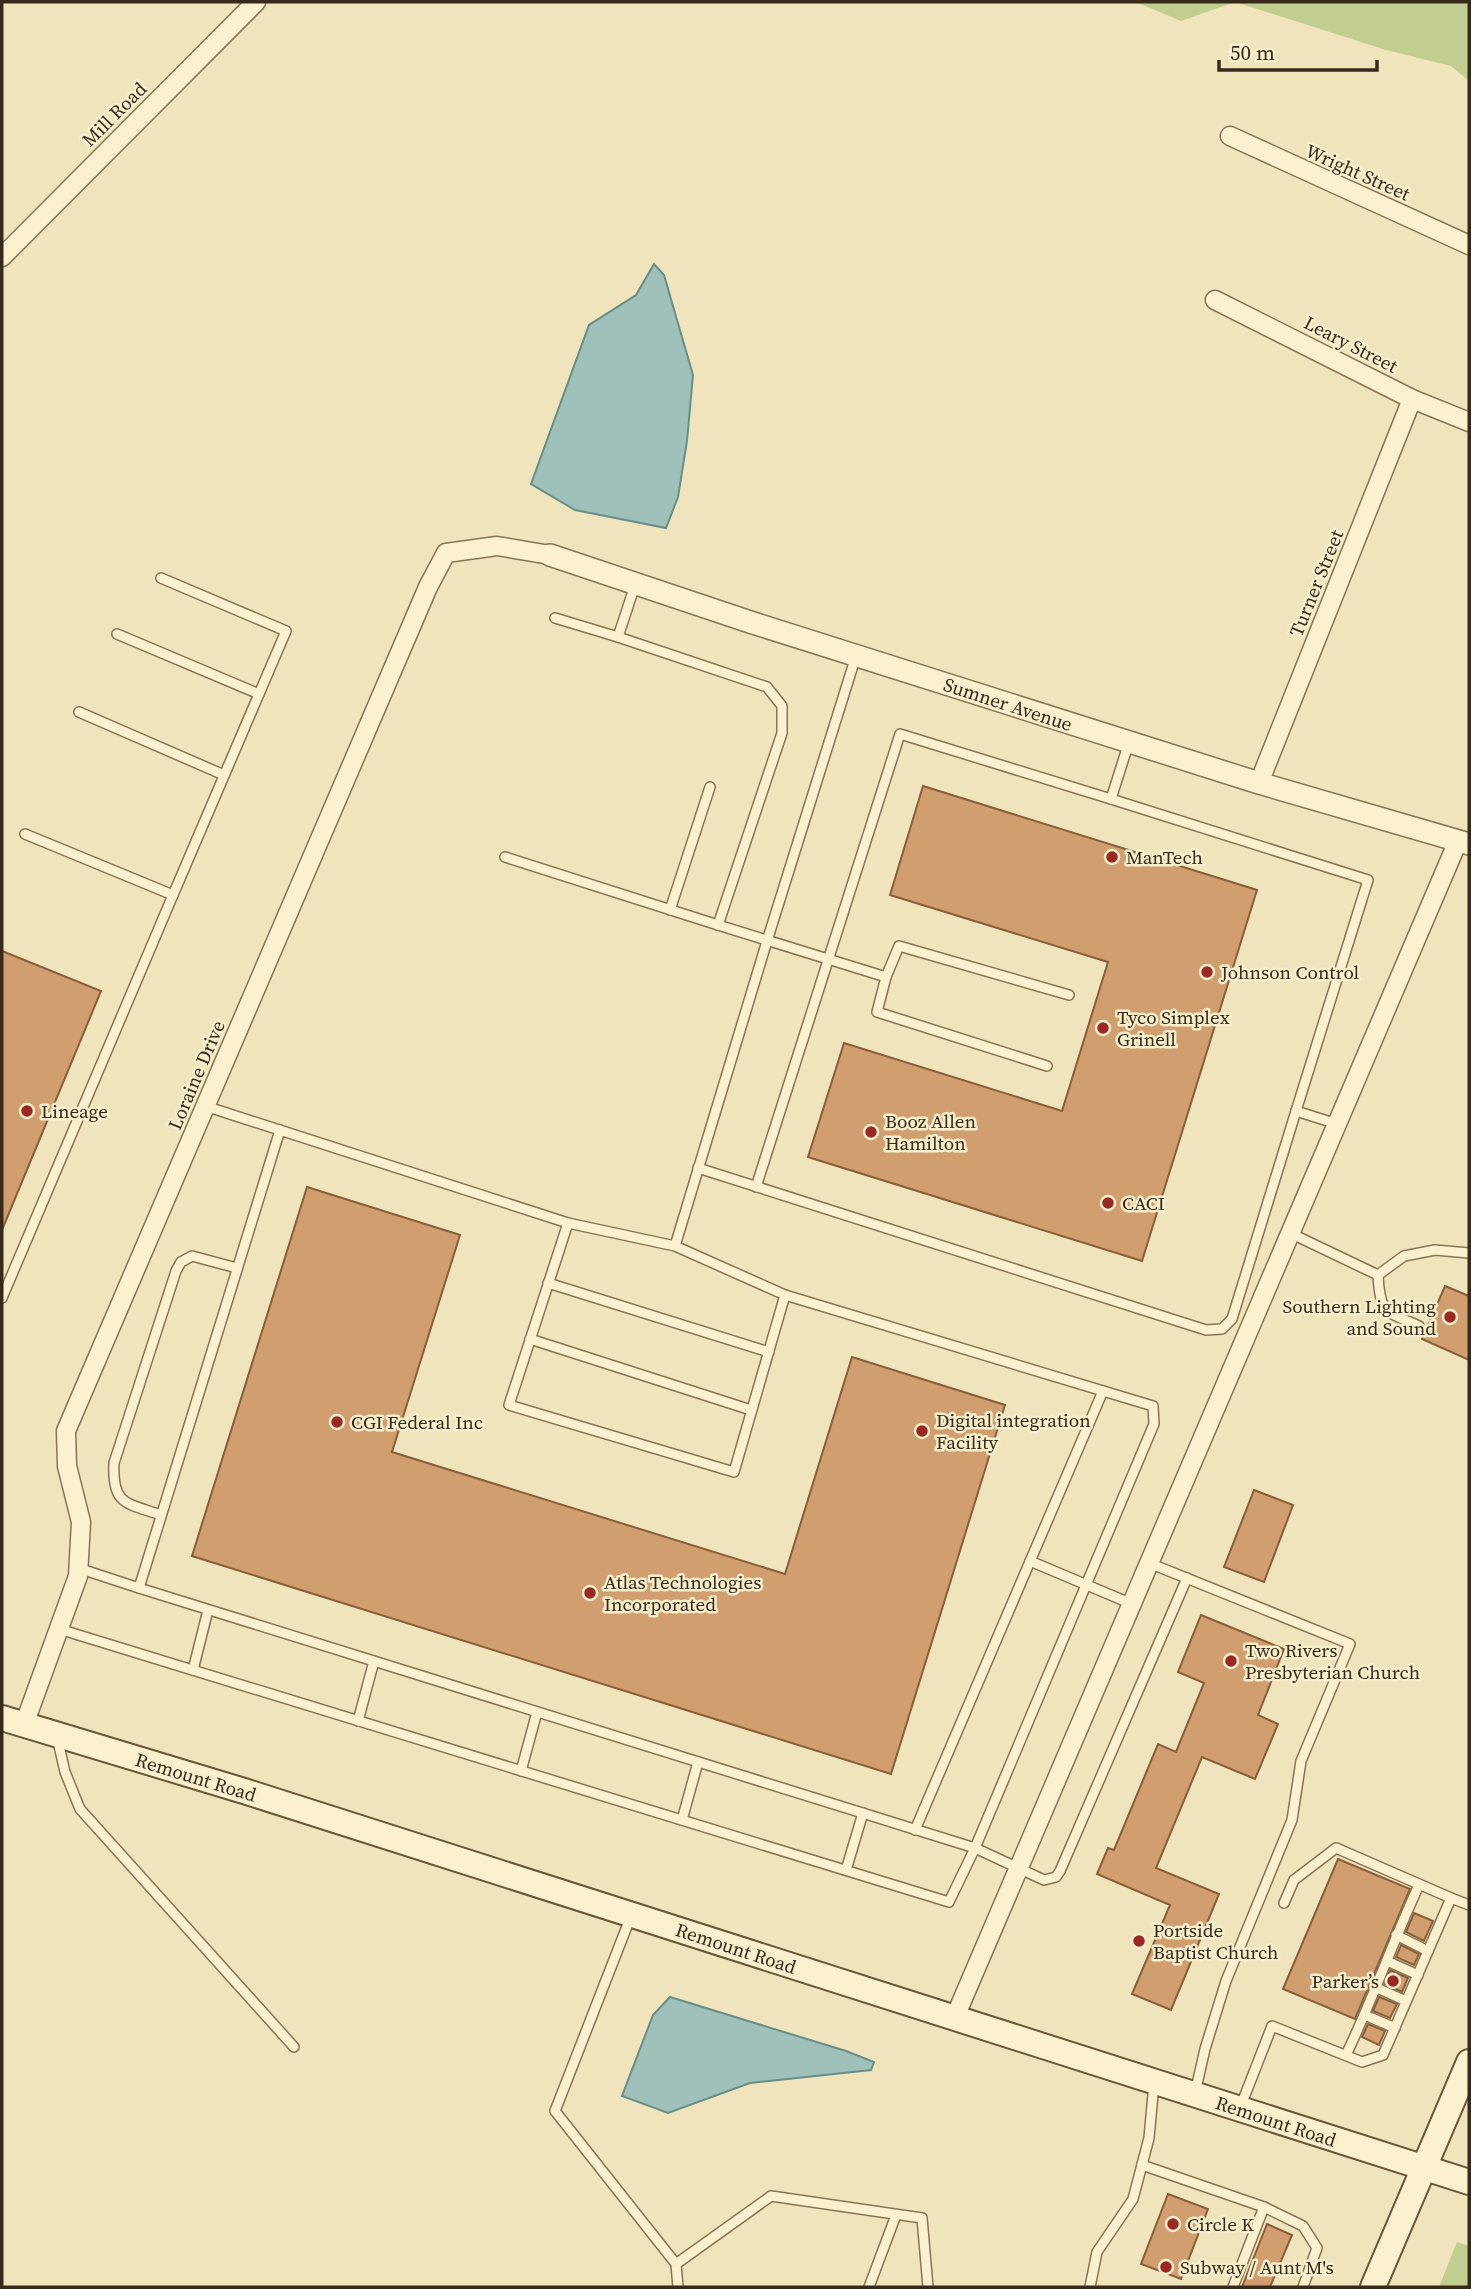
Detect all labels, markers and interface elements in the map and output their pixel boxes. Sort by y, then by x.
scale bar [1219,28,1376,72]
text: 50 m [1230,38,1275,67]
street label: Mill Road [76,76,152,152]
street label: Wright Street [1302,137,1415,207]
street label: Leary Street [1300,309,1403,379]
street label: Turner Street [1283,525,1350,640]
street label: Sumner Avenue [940,671,1076,737]
place label: ManTech [1126,844,1203,870]
marker: ManTech [1104,849,1120,865]
place label: Johnson Control [1220,959,1360,985]
marker: Johnson Control [1199,964,1215,980]
place label: Tyco Simplex Grinell [1117,1004,1230,1052]
street label: Loraine Drive [161,1016,231,1134]
marker: Tyco Simplex Grinell [1095,1020,1111,1036]
place label: Lineage [41,1098,108,1124]
marker: Lineage [19,1103,35,1119]
place label: Booz Allen Hamilton [885,1108,976,1156]
marker: Booz Allen Hamilton [863,1124,879,1140]
place label: CACI [1122,1190,1165,1216]
marker: CACI [1100,1195,1116,1211]
place label: Southern Lighting and Sound [1283,1293,1436,1341]
marker: Southern Lighting and Sound [1442,1309,1458,1325]
place label: Digital integration Facility [936,1407,1091,1455]
place label: CGI Federal Inc [351,1409,483,1435]
marker: CGI Federal Inc [329,1414,345,1430]
marker: Digital integration Facility [914,1423,930,1439]
place label: Atlas Technologies Incorporated [604,1569,761,1617]
marker: Atlas Technologies Incorporated [582,1585,598,1601]
place label: Two Rivers Presbyterian Church [1245,1637,1420,1685]
marker: Two Rivers Presbyterian Church [1223,1653,1239,1669]
street label: Remount Road [132,1746,260,1808]
street label: Remount Road [672,1916,800,1980]
place label: Portside Baptist Church [1153,1917,1279,1965]
marker: Portside Baptist Church [1131,1933,1147,1949]
place label: Parker’s [1312,1968,1379,1994]
marker: Parker’s [1385,1973,1401,1989]
street label: Remount Road [1212,2089,1340,2153]
place label: Circle K [1187,2211,1254,2237]
marker: Circle K [1165,2216,1181,2232]
place label: Subway / Aunt M's [1180,2254,1334,2280]
marker: Subway / Aunt M's [1158,2259,1174,2275]

